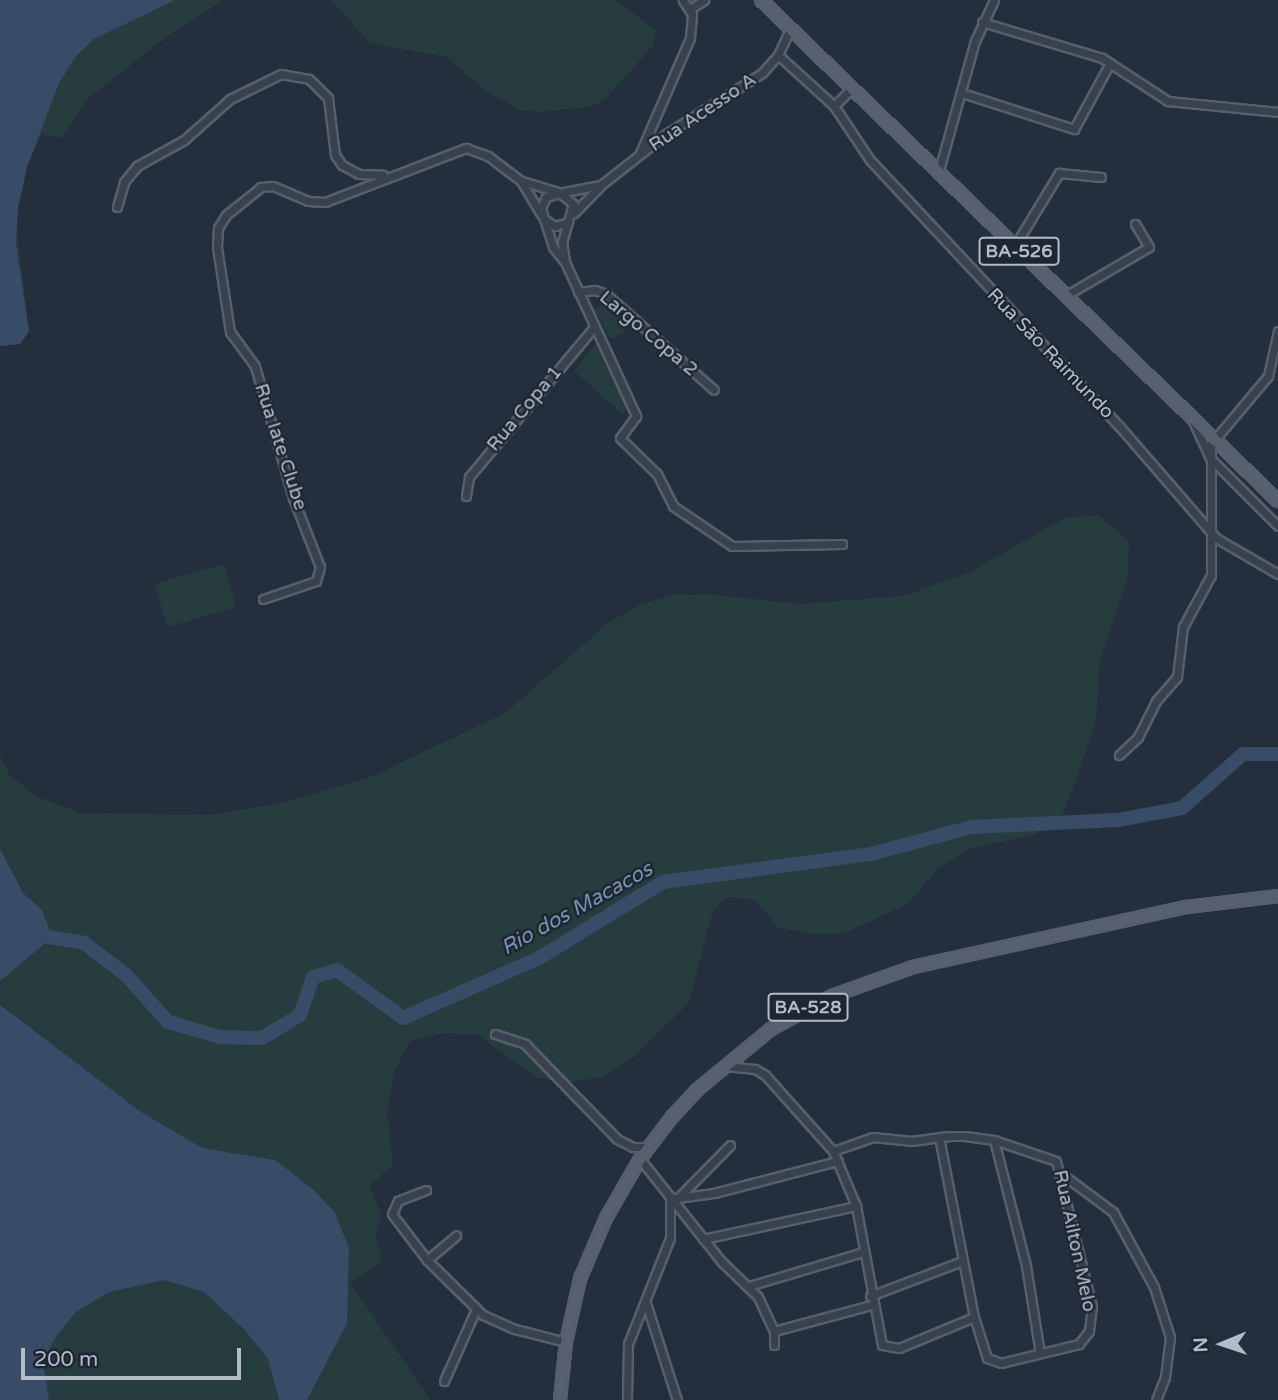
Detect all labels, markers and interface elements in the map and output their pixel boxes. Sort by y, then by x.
street label: Rua Acesso A [645,69,761,157]
road number: BA-526 [977,236,1061,265]
street label: Rua São Raimundo [982,284,1118,424]
street label: Largo Copa 2 [594,286,702,382]
street label: Rua Copa 1 [483,362,567,456]
street label: Rua Iate Clube [249,381,311,513]
water label: Rio dos Macacos [497,857,657,961]
road number: BA-528 [766,992,850,1022]
street label: Rua Ailton Melo [1048,1168,1100,1314]
north arrow [1187,1309,1257,1379]
scale bar [24,1334,245,1378]
text: N [1190,1337,1212,1353]
text: 200 m [34,1347,98,1372]

